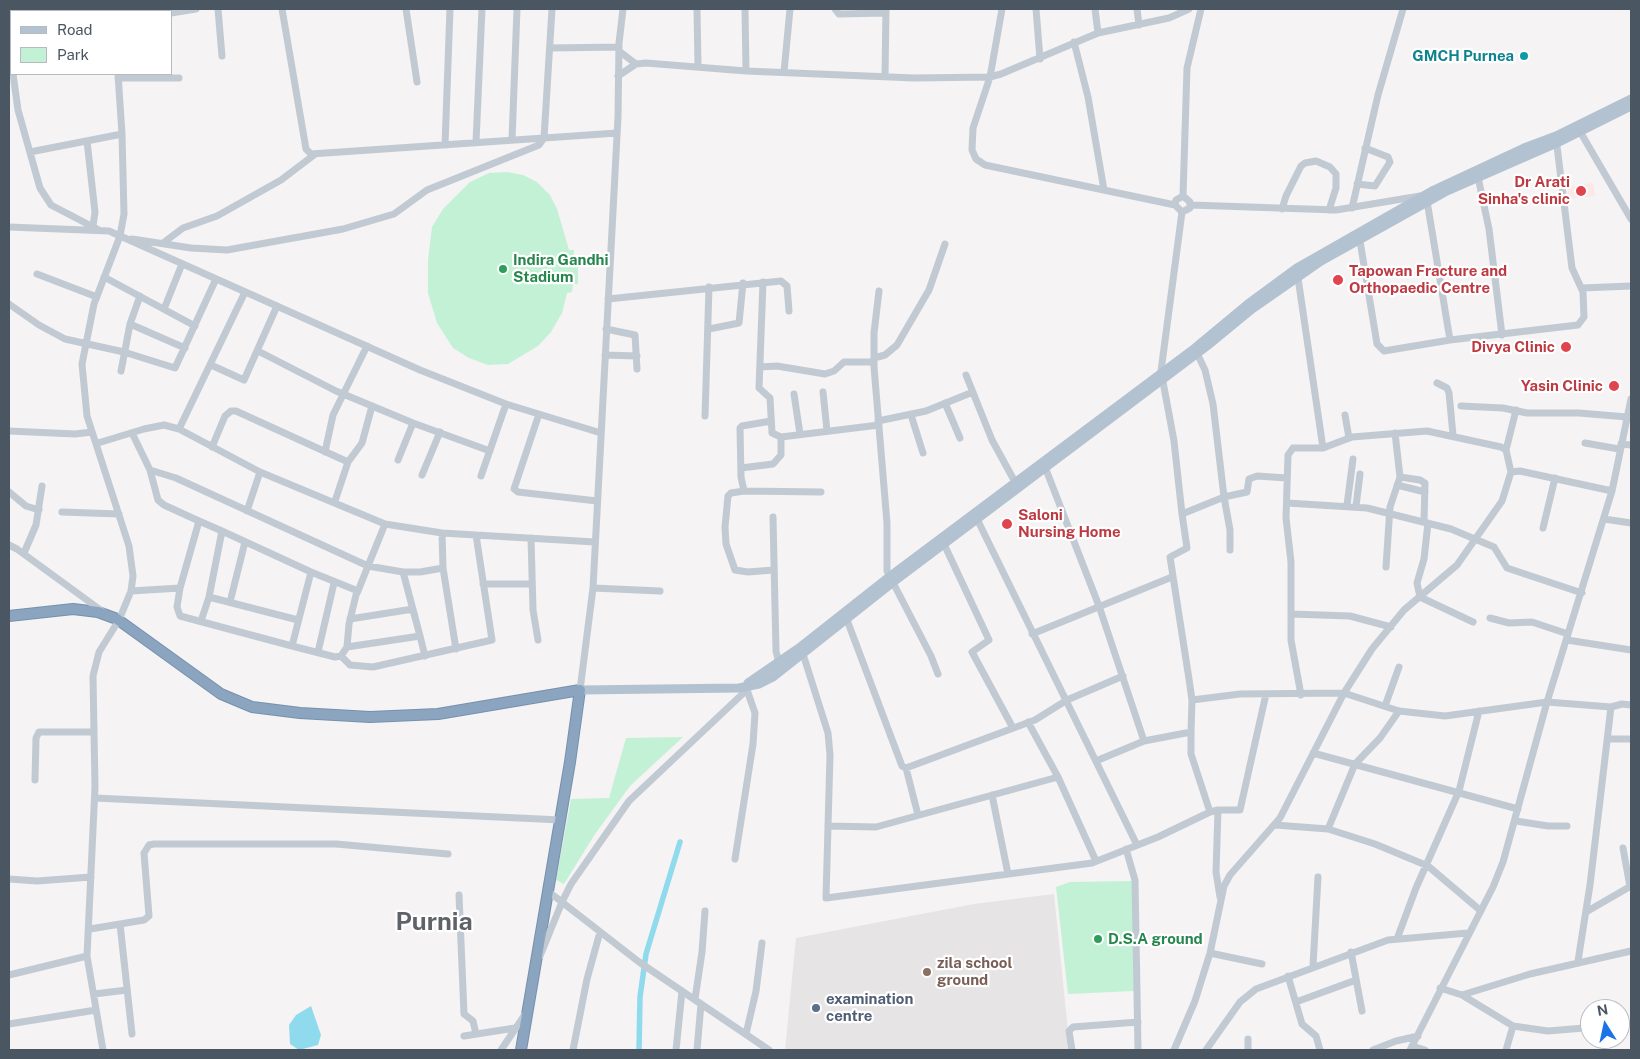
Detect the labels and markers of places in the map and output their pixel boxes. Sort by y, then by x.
place label: GMCH Purnea [1412,47,1514,65]
marker: GMCH Purnea [1518,50,1530,62]
place label: Dr Arati Sinha's clinic [1478,173,1570,208]
marker: Dr Arati Sinha's clinic [1574,184,1588,198]
place label: Indira Gandhi Stadium [513,251,608,286]
place label: Tapowan Fracture and Orthopaedic Centre [1349,262,1507,297]
marker: Indira Gandhi Stadium [497,263,509,275]
marker: Tapowan Fracture and Orthopaedic Centre [1331,273,1345,287]
place label: Divya Clinic [1471,338,1555,356]
marker: Divya Clinic [1559,340,1573,354]
place label: Yasin Clinic [1521,377,1603,395]
marker: Yasin Clinic [1607,379,1621,393]
place label: Saloni Nursing Home [1018,506,1121,541]
marker: Saloni Nursing Home [1000,517,1014,531]
place label: D.S.A ground [1108,930,1203,948]
marker: D.S.A ground [1092,933,1104,945]
place label: zila school ground [937,954,1012,989]
marker: zila school ground [921,966,933,978]
place label: examination centre [826,990,913,1025]
marker: examination centre [810,1002,822,1014]

